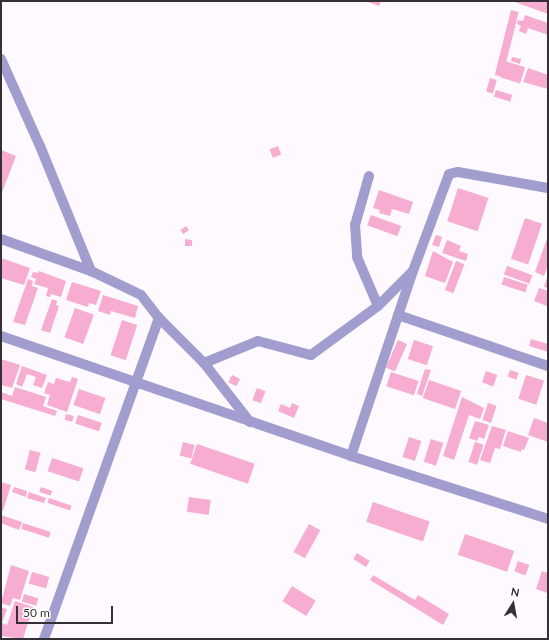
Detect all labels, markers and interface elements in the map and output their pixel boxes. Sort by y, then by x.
north arrow [493,584,533,624]
text: N [510,585,521,599]
scale bar [18,598,115,624]
text: 50 m [23,605,50,620]

